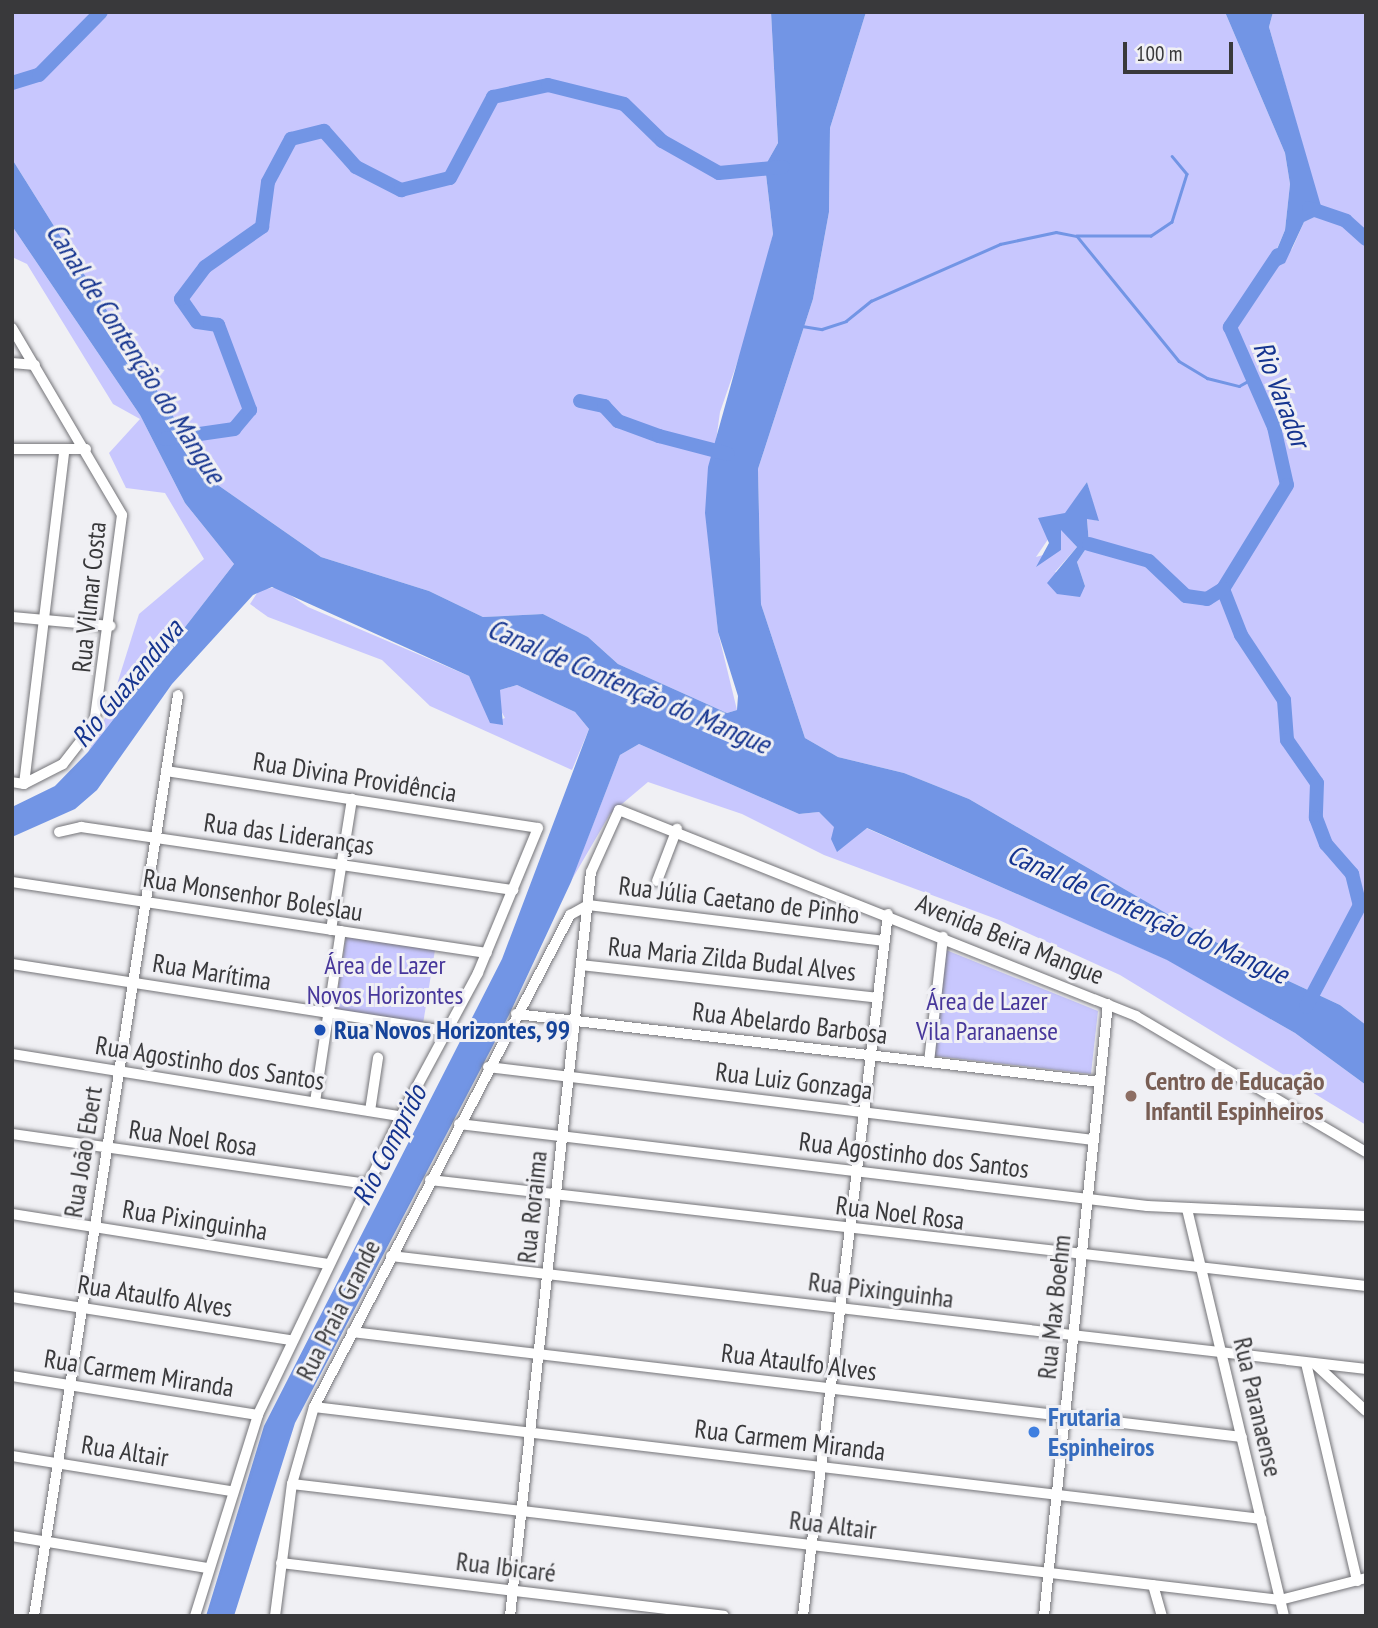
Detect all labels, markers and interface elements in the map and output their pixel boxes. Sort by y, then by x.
scale bar [1126,28,1236,72]
text: 100 m [1136,40,1182,67]
water label: Canal de Contenção do Mangue [39,217,233,489]
water label: Rio Varador [1246,336,1318,452]
street label: Rua Vilmar Costa [66,520,112,674]
water label: Canal de Contenção do Mangue [483,611,775,761]
water label: Rio Guaxanduva [64,612,190,754]
street label: Rua Divina Providência [251,746,459,808]
street label: Rua das Lideranças [202,807,376,861]
water label: Canal de Contenção do Mangue [1003,837,1293,991]
street label: Rua Monsenhor Boleslau [141,862,365,928]
street label: Rua Júlia Caetano de Pinho [617,870,861,930]
street label: Avenida Beira Mangue [912,887,1108,991]
street label: Rua Maria Zilda Budal Alves [606,930,858,988]
street label: Rua Marítima [151,947,273,997]
park label: Área de Lazer Novos Horizontes [307,949,463,1010]
park label: Área de Lazer Vila Paranaense [916,985,1058,1046]
street label: Rua Abelardo Barbosa [690,996,890,1050]
place label: Rua Novos Horizontes, 99 [334,1014,572,1046]
marker: Rua Novos Horizontes, 99 [312,1022,328,1038]
street label: Rua Agostinho dos Santos [93,1029,327,1097]
street label: Rua Luiz Gonzaga [713,1056,875,1106]
place label: Centro de Educação Infantil Espinheiros [1145,1065,1325,1126]
water label: Rio Comprido [345,1079,433,1211]
street label: Rua João Ebert [57,1084,109,1220]
marker: Centro de Educação Infantil Espinheiros [1123,1088,1139,1104]
street label: Rua Noel Rosa [127,1114,259,1162]
street label: Rua Agostinho dos Santos [797,1125,1031,1185]
street label: Rua Roraima [511,1149,553,1265]
street label: Rua Noel Rosa [834,1190,966,1236]
street label: Rua Pixinguinha [120,1193,270,1247]
street label: Rua Max Boehm [1031,1233,1077,1381]
street label: Rua Praia Grande [289,1235,387,1385]
street label: Rua Pixinguinha [807,1266,955,1314]
street label: Rua Ataulfo Alves [75,1268,235,1324]
street label: Rua Paranaense [1227,1334,1289,1480]
street label: Rua Ataulfo Alves [719,1337,879,1387]
street label: Rua Carmem Miranda [42,1343,236,1403]
place label: Frutaria Espinheiros [1048,1401,1154,1462]
street label: Rua Carmem Miranda [693,1413,887,1467]
marker: Frutaria Espinheiros [1026,1424,1042,1440]
street label: Rua Altair [79,1429,171,1473]
street label: Rua Altair [787,1504,879,1546]
street label: Rua Ibicaré [454,1545,558,1589]

